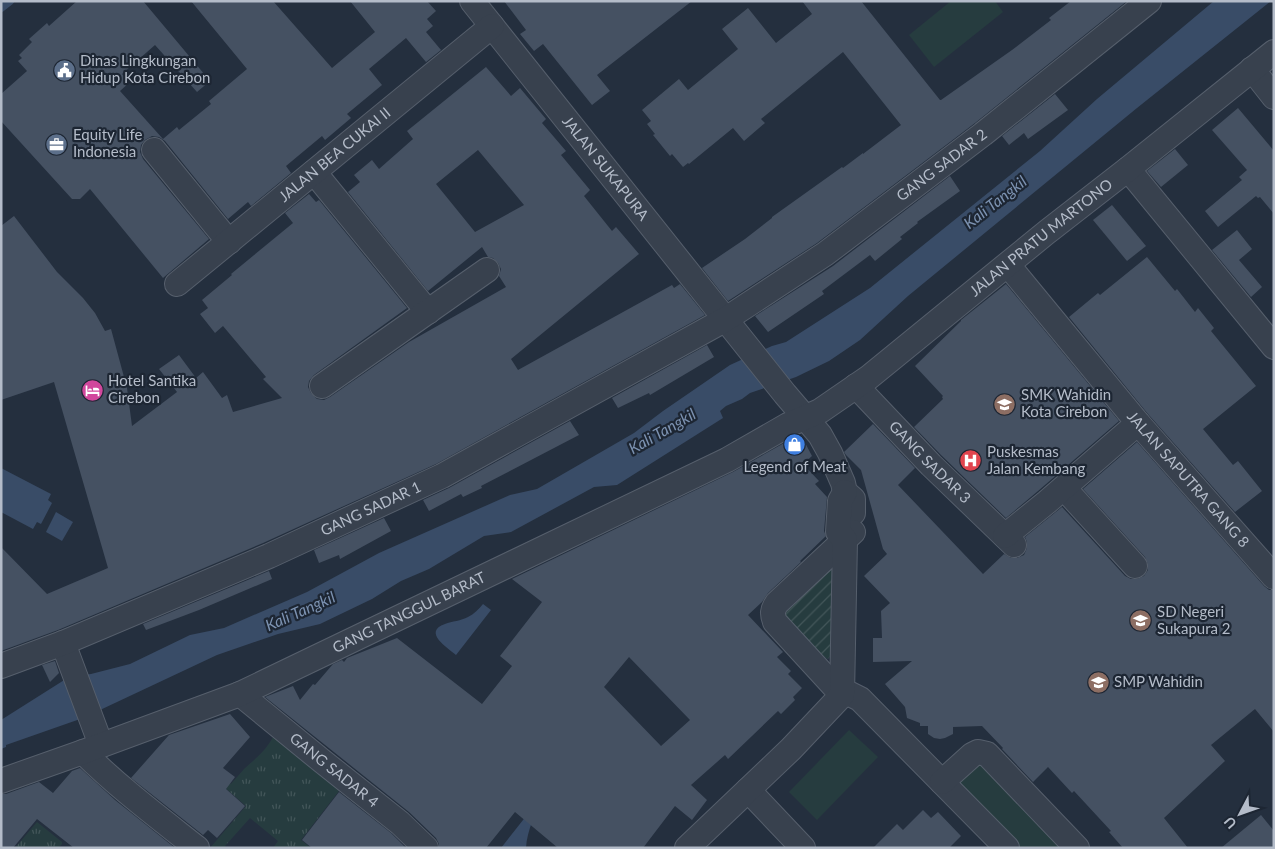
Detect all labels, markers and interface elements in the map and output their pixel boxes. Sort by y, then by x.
place label: Dinas Lingkungan Hidup Kota Cirebon [80,51,210,86]
public building icon: Dinas Lingkungan Hidup Kota Cirebon [52,58,76,82]
street label: JALAN BEA CUKAI II [275,103,394,205]
street label: JALAN SUKAPURA [559,112,654,224]
street label: GANG SADAR 2 [893,124,990,204]
place label: Equity Life Indonesia [73,125,143,160]
office icon: Equity Life Indonesia [45,132,69,156]
water label: Kali Tangkil [960,171,1030,232]
street label: JALAN PRATU MARTONO [965,175,1116,300]
place label: Hotel Santika Cirebon [108,371,196,406]
hotel icon: Hotel Santika Cirebon [80,378,104,402]
place label: SMK Wahidin Kota Cirebon [1021,385,1111,420]
school or university icon: SMK Wahidin Kota Cirebon [993,392,1017,416]
water label: Kali Tangkil [625,404,699,457]
street label: JALAN SAPUTRA GANG 8 [1124,407,1253,551]
street label: GANG SADAR 3 [886,417,975,506]
shop icon: Legend of Meat [783,432,807,456]
place label: Puskesmas Jalan Kembang [987,442,1086,477]
hospital icon: Puskesmas Jalan Kembang [959,449,983,473]
place label: Legend of Meat [744,457,847,475]
street label: GANG SADAR 1 [317,477,424,539]
street label: GANG TANGGUL BARAT [329,567,488,656]
water label: Kali Tangkil [262,587,338,634]
place label: SD Negeri Sukapura 2 [1157,602,1231,637]
school or university icon: SD Negeri Sukapura 2 [1129,609,1153,633]
school or university icon: SMP Wahidin [1086,670,1110,694]
place label: SMP Wahidin [1114,672,1203,690]
street label: GANG SADAR 4 [287,728,383,811]
north arrow [1215,789,1265,839]
text: U [1220,813,1240,832]

